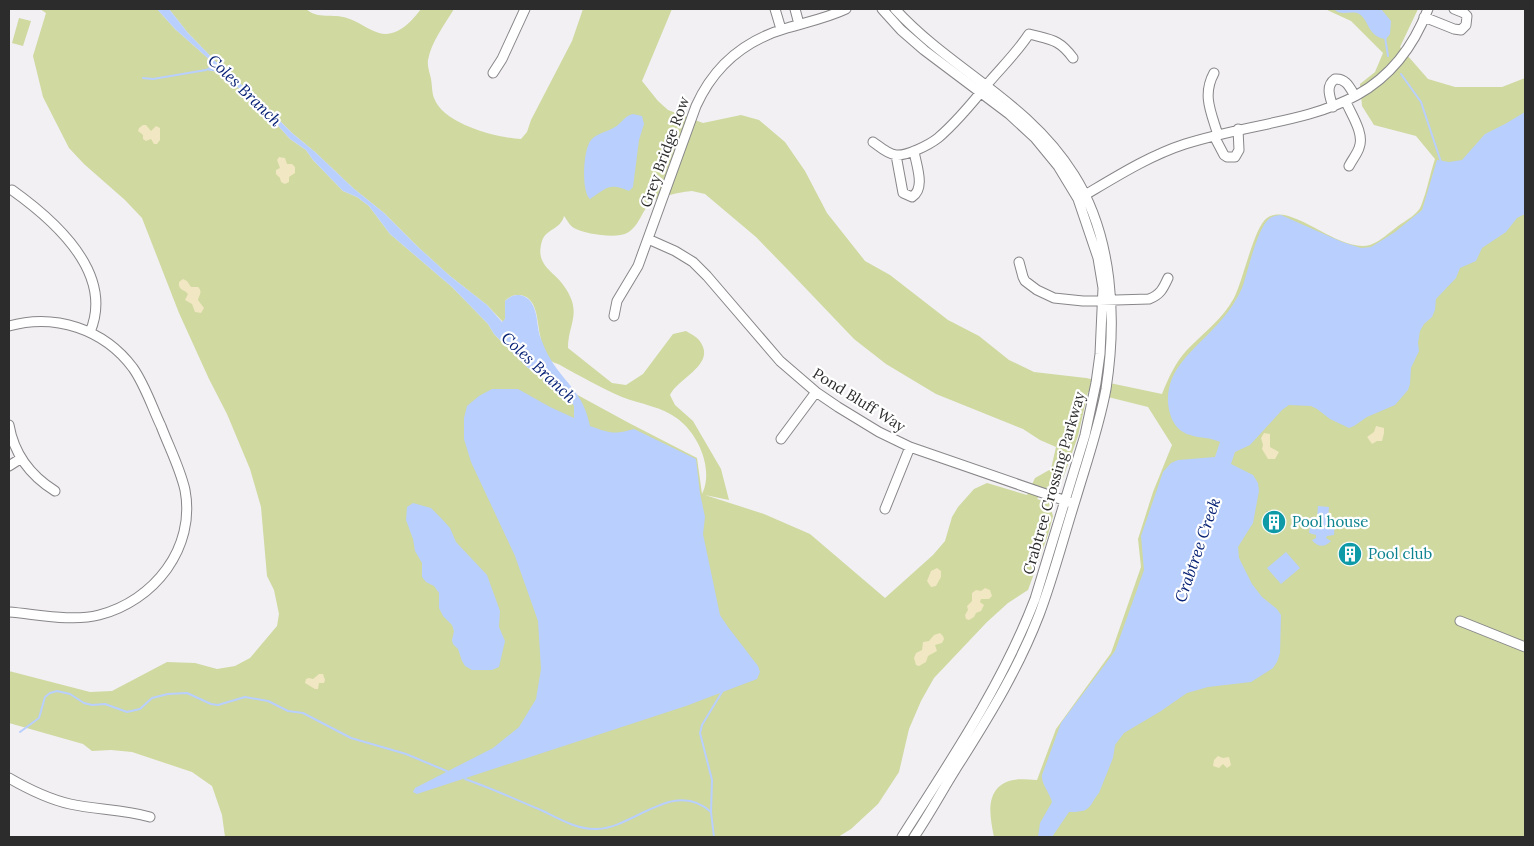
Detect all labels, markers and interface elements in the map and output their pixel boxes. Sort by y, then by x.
water label: Coles Branch [204,50,286,130]
street label: Grey Bridge Row [636,94,693,210]
water label: Coles Branch [498,327,580,407]
street label: Pond Bluff Way [809,363,909,436]
street label: Crabtree Crossing Parkway [1018,389,1089,577]
water label: Crabtree Creek [1170,495,1224,605]
building icon: Pool house [1261,509,1287,535]
place label: Pool house [1292,512,1368,531]
building icon: Pool club [1337,541,1363,567]
place label: Pool club [1368,544,1433,563]

